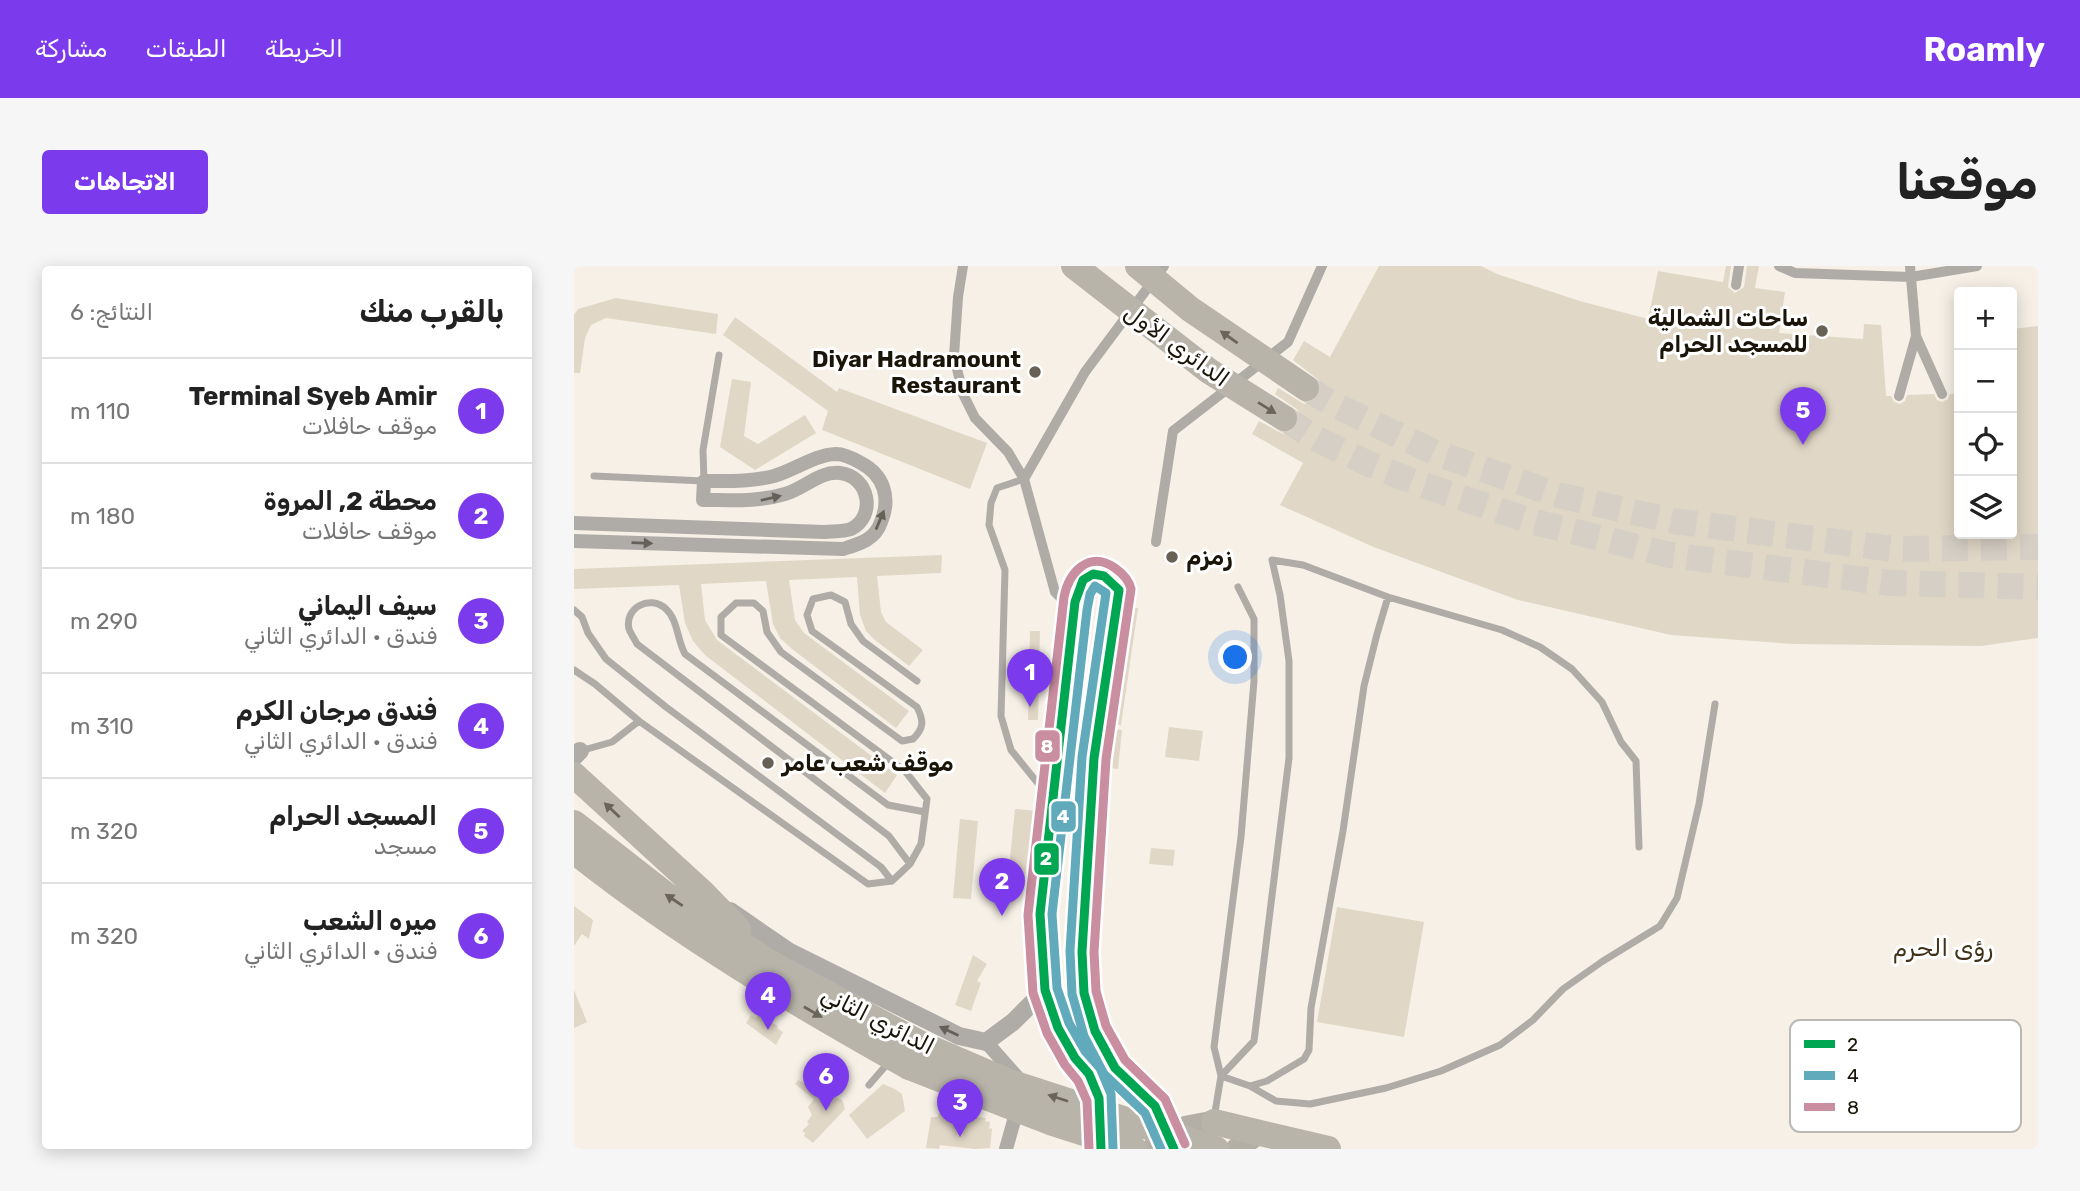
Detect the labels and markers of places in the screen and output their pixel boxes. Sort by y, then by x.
place label: ساحات الشمالية للمسجد الحرام [1648,304,1808,359]
marker: ساحات الشمالية للمسجد الحرام [1814,323,1830,339]
place label: Diyar Hadramount Restaurant [812,345,1021,399]
marker: Diyar Hadramount Restaurant [1027,364,1043,380]
pin: 5 [1780,387,1826,445]
place label: زمزم [1186,543,1233,572]
marker: زمزم [1164,549,1180,565]
pin: 1 [1007,649,1053,707]
place label: موقف شعب عامر [780,749,954,777]
marker: موقف شعب عامر [760,755,776,771]
pin: 2 [979,858,1025,916]
pin: 4 [745,972,791,1030]
pin: 6 [803,1053,849,1111]
pin: 3 [937,1079,983,1137]

